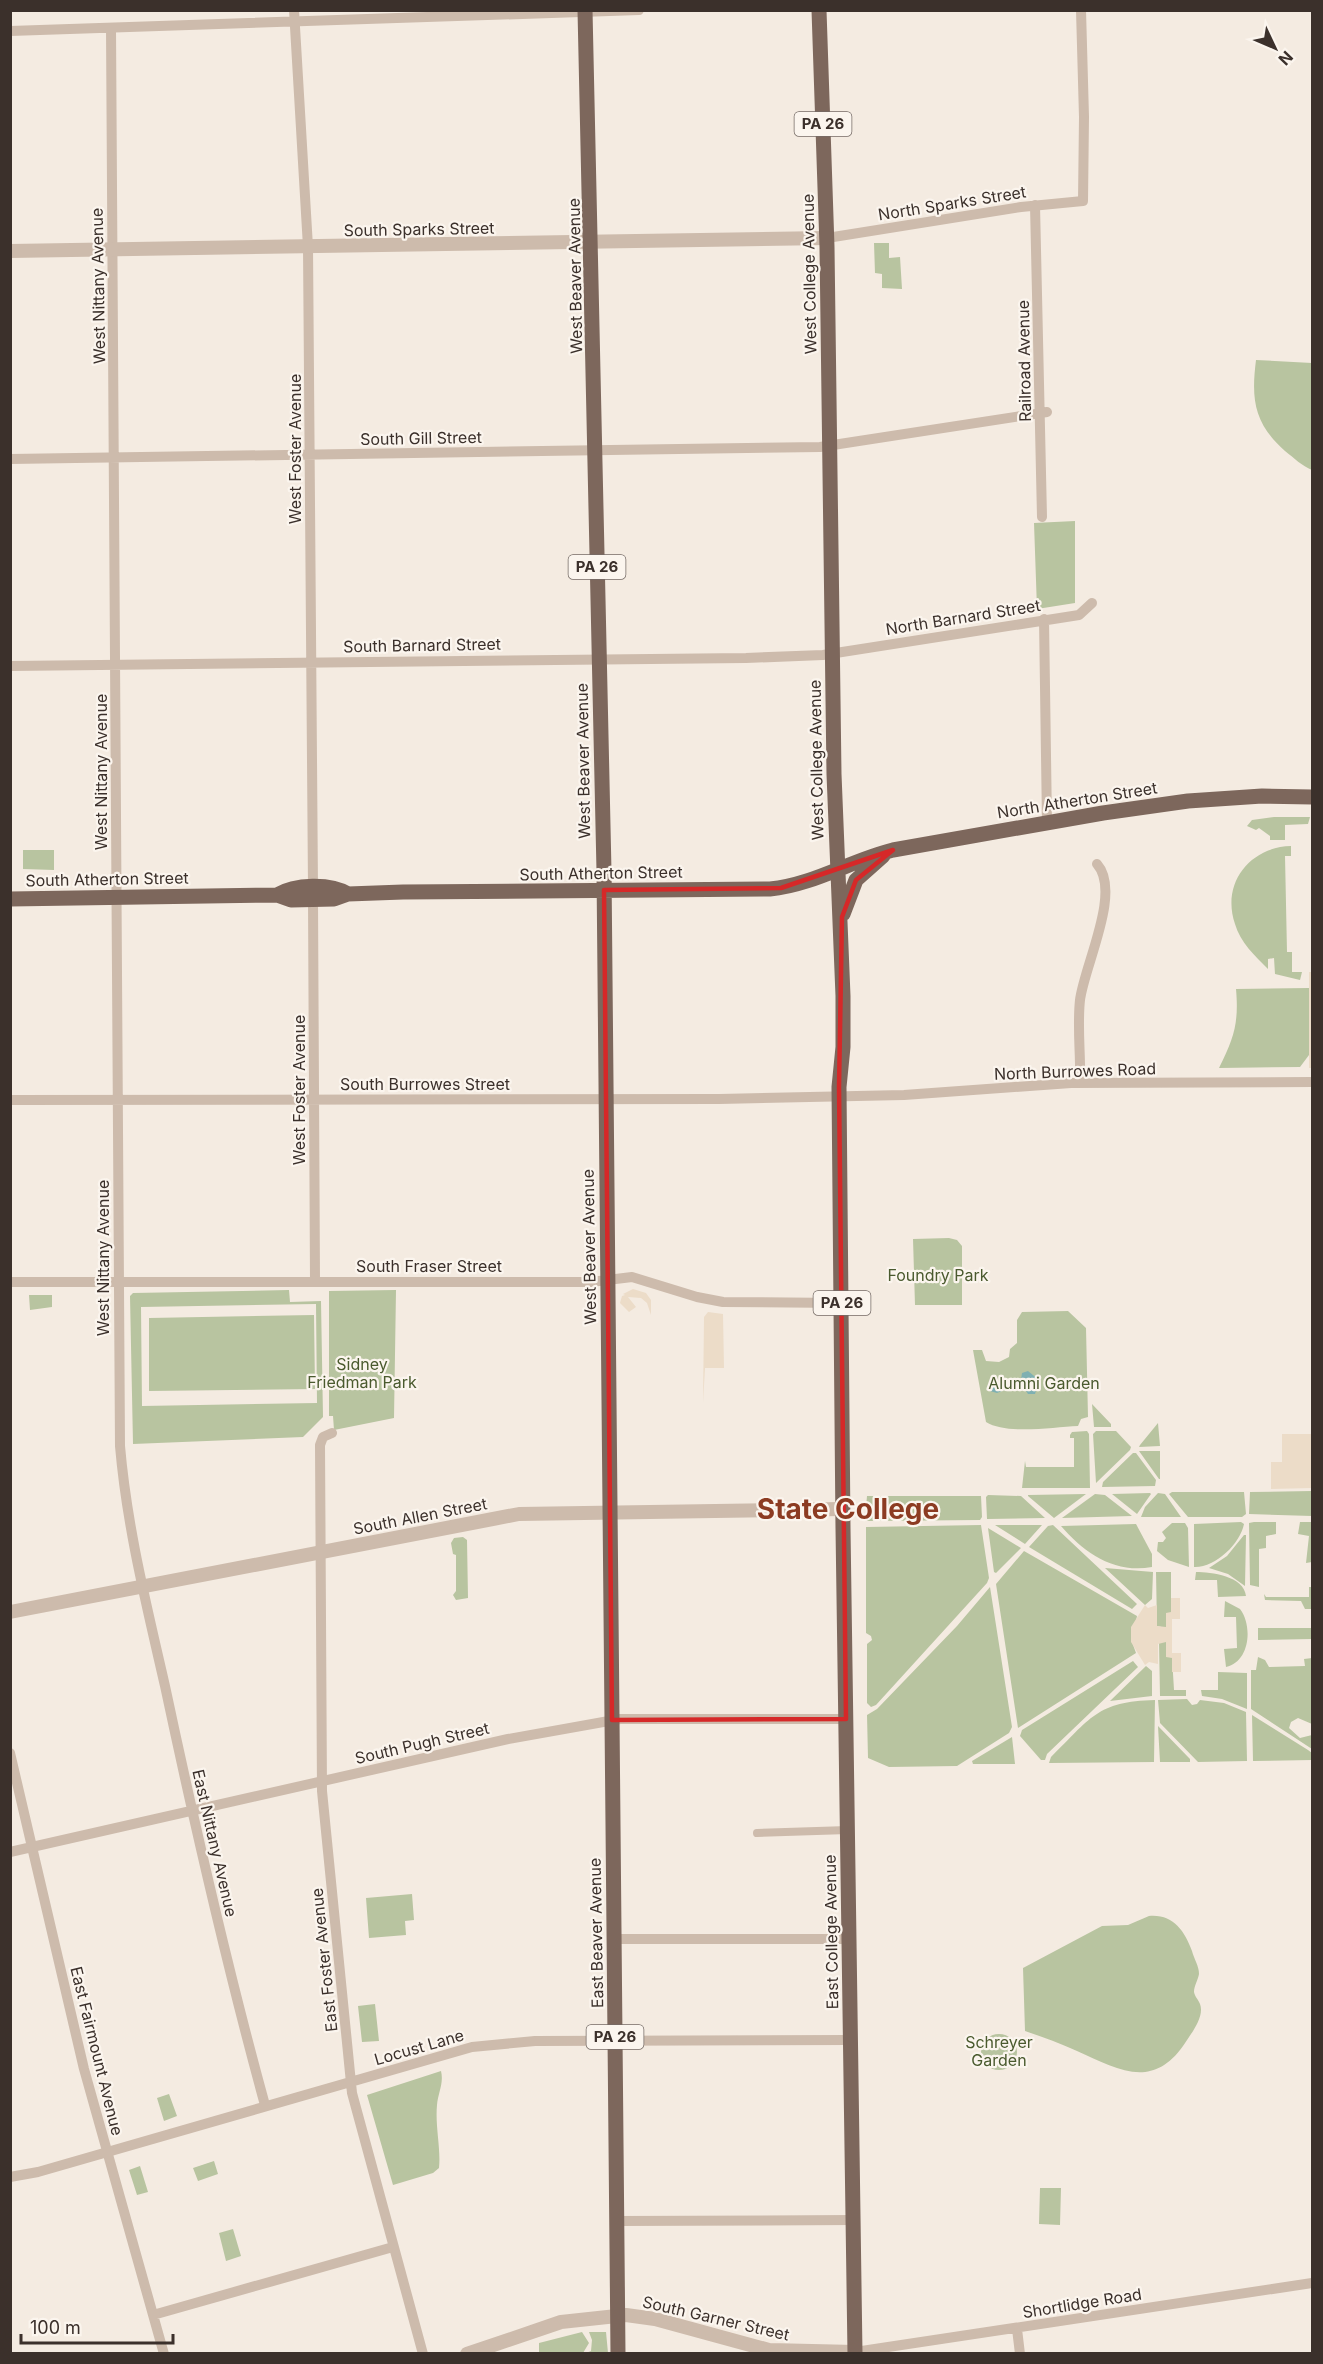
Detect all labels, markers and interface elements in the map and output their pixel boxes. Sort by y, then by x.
north arrow [1245,18,1305,78]
text: N [1274,47,1297,70]
road number: PA 26 [794,112,852,136]
street label: North Sparks Street [877,181,1027,225]
street label: West College Avenue [798,194,820,354]
street label: West Beaver Avenue [564,198,586,354]
street label: West Nittany Avenue [87,208,109,364]
street label: South Sparks Street [343,218,495,240]
street label: Railroad Avenue [1013,300,1035,422]
street label: West Foster Avenue [285,374,305,524]
street label: South Gill Street [360,427,482,449]
road number: PA 26 [568,555,626,579]
street label: North Barnard Street [884,595,1042,639]
street label: South Barnard Street [343,634,501,656]
street label: West College Avenue [805,680,827,840]
street label: West Beaver Avenue [572,683,594,839]
street label: West Nittany Avenue [91,694,111,850]
street label: North Atherton Street [995,777,1159,823]
street label: South Atherton Street [519,862,683,884]
street label: South Atherton Street [25,868,189,890]
street label: West Foster Avenue [289,1015,309,1165]
street label: North Burrowes Road [994,1058,1156,1084]
street label: South Burrowes Street [340,1074,510,1094]
street label: West Beaver Avenue [578,1169,600,1325]
street label: West Nittany Avenue [93,1180,113,1336]
street label: South Fraser Street [356,1256,502,1276]
park label: Foundry Park [887,1265,989,1285]
road number: PA 26 [814,1291,870,1315]
park label: Sidney Friedman Park [307,1354,417,1392]
park label: Alumni Garden [988,1373,1100,1393]
district label: State College [757,1492,939,1526]
street label: South Allen Street [351,1493,489,1539]
street label: South Pugh Street [353,1718,491,1768]
street label: East Nittany Avenue [188,1767,242,1919]
street label: East College Avenue [820,1854,842,2010]
street label: East Beaver Avenue [585,1858,607,2008]
street label: East Foster Avenue [306,1887,342,2033]
street label: East Fairmount Avenue [66,1964,128,2138]
street label: Locust Lane [372,2025,466,2069]
road number: PA 26 [586,2025,644,2049]
park label: Schreyer Garden [965,2032,1033,2070]
street label: Shortlidge Road [1021,2284,1143,2322]
street label: South Garner Street [641,2291,791,2345]
scale bar [21,2307,172,2345]
text: 100 m [30,2317,81,2338]

